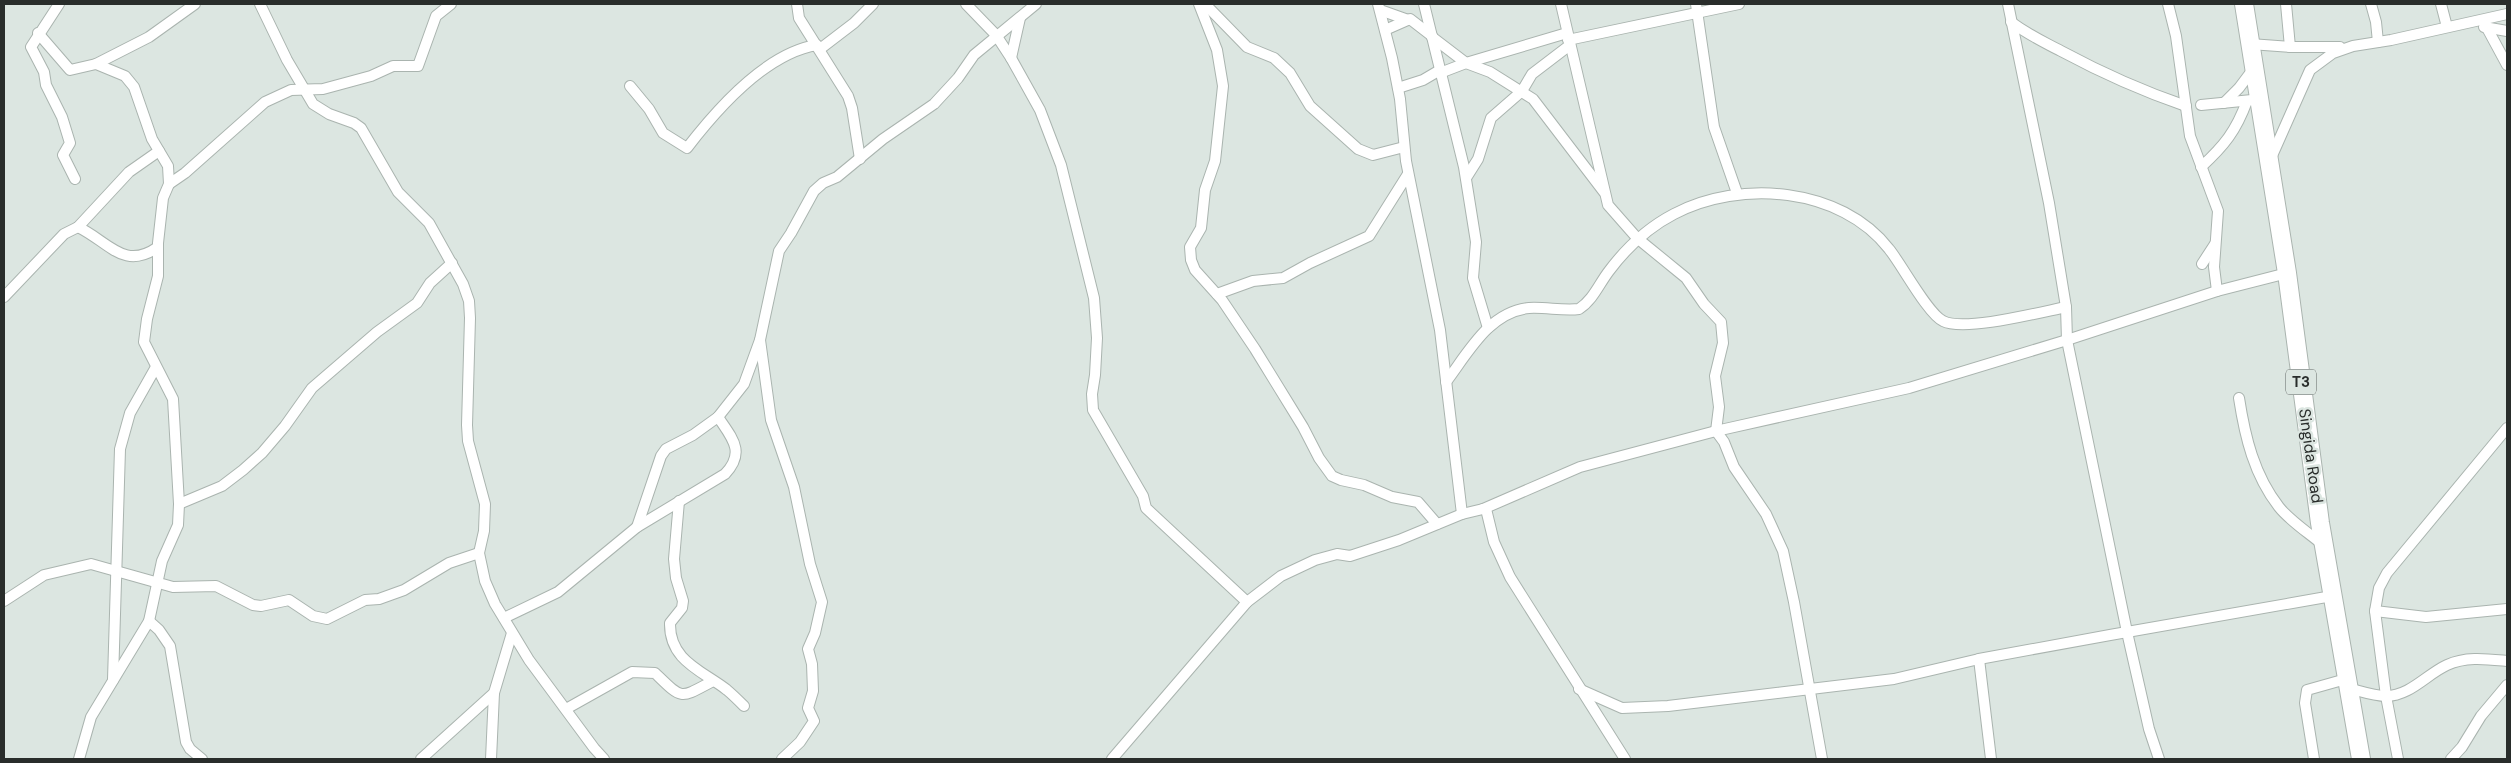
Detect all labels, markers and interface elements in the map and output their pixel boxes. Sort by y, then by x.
road number: T3 [2286,370,2316,394]
street label: Singida Road [2294,407,2328,505]

